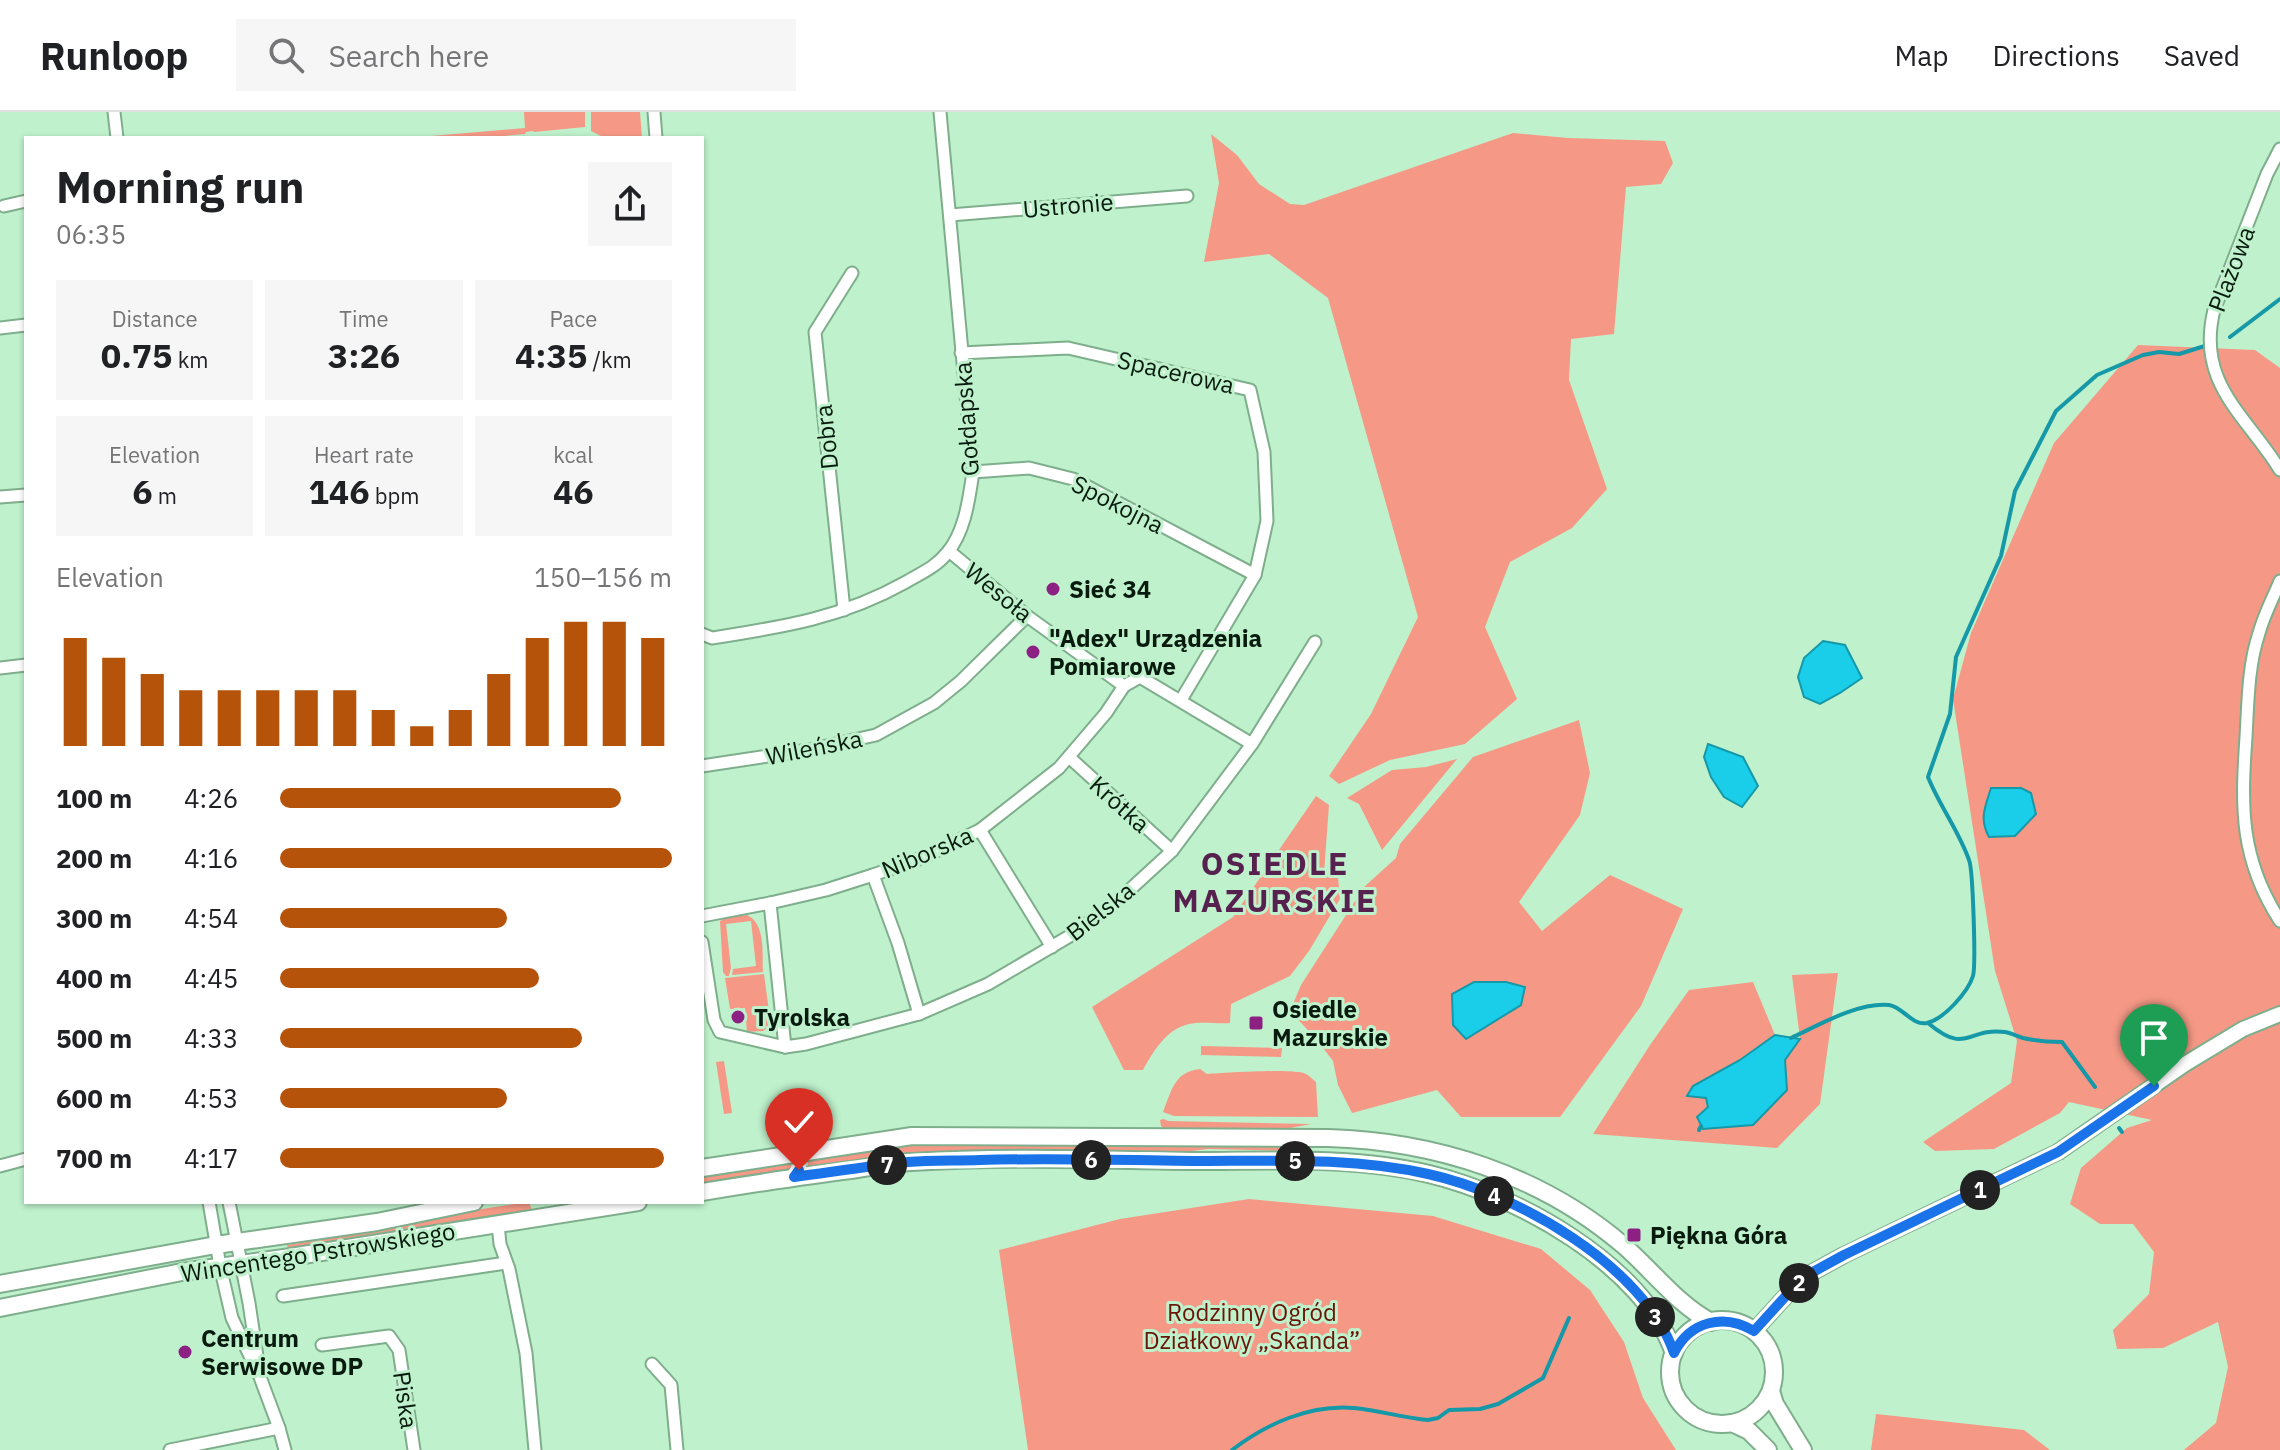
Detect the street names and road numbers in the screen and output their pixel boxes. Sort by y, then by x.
street label: Ustronie [1021,185,1115,225]
street label: Plażowa [2200,221,2262,316]
street label: Spacerowa [1115,343,1238,401]
street label: Gołdapska [946,361,986,477]
street label: Dobra [807,403,845,471]
street label: Spokojna [1066,467,1170,541]
street label: Wesoła [958,555,1040,629]
street label: Wileńska [763,722,865,772]
street label: Krótka [1083,768,1157,840]
street label: Niborska [876,818,978,886]
street label: Bielska [1059,874,1141,948]
street label: Wincentego Pstrowskiego [179,1215,457,1289]
street label: Piska [386,1369,426,1431]

